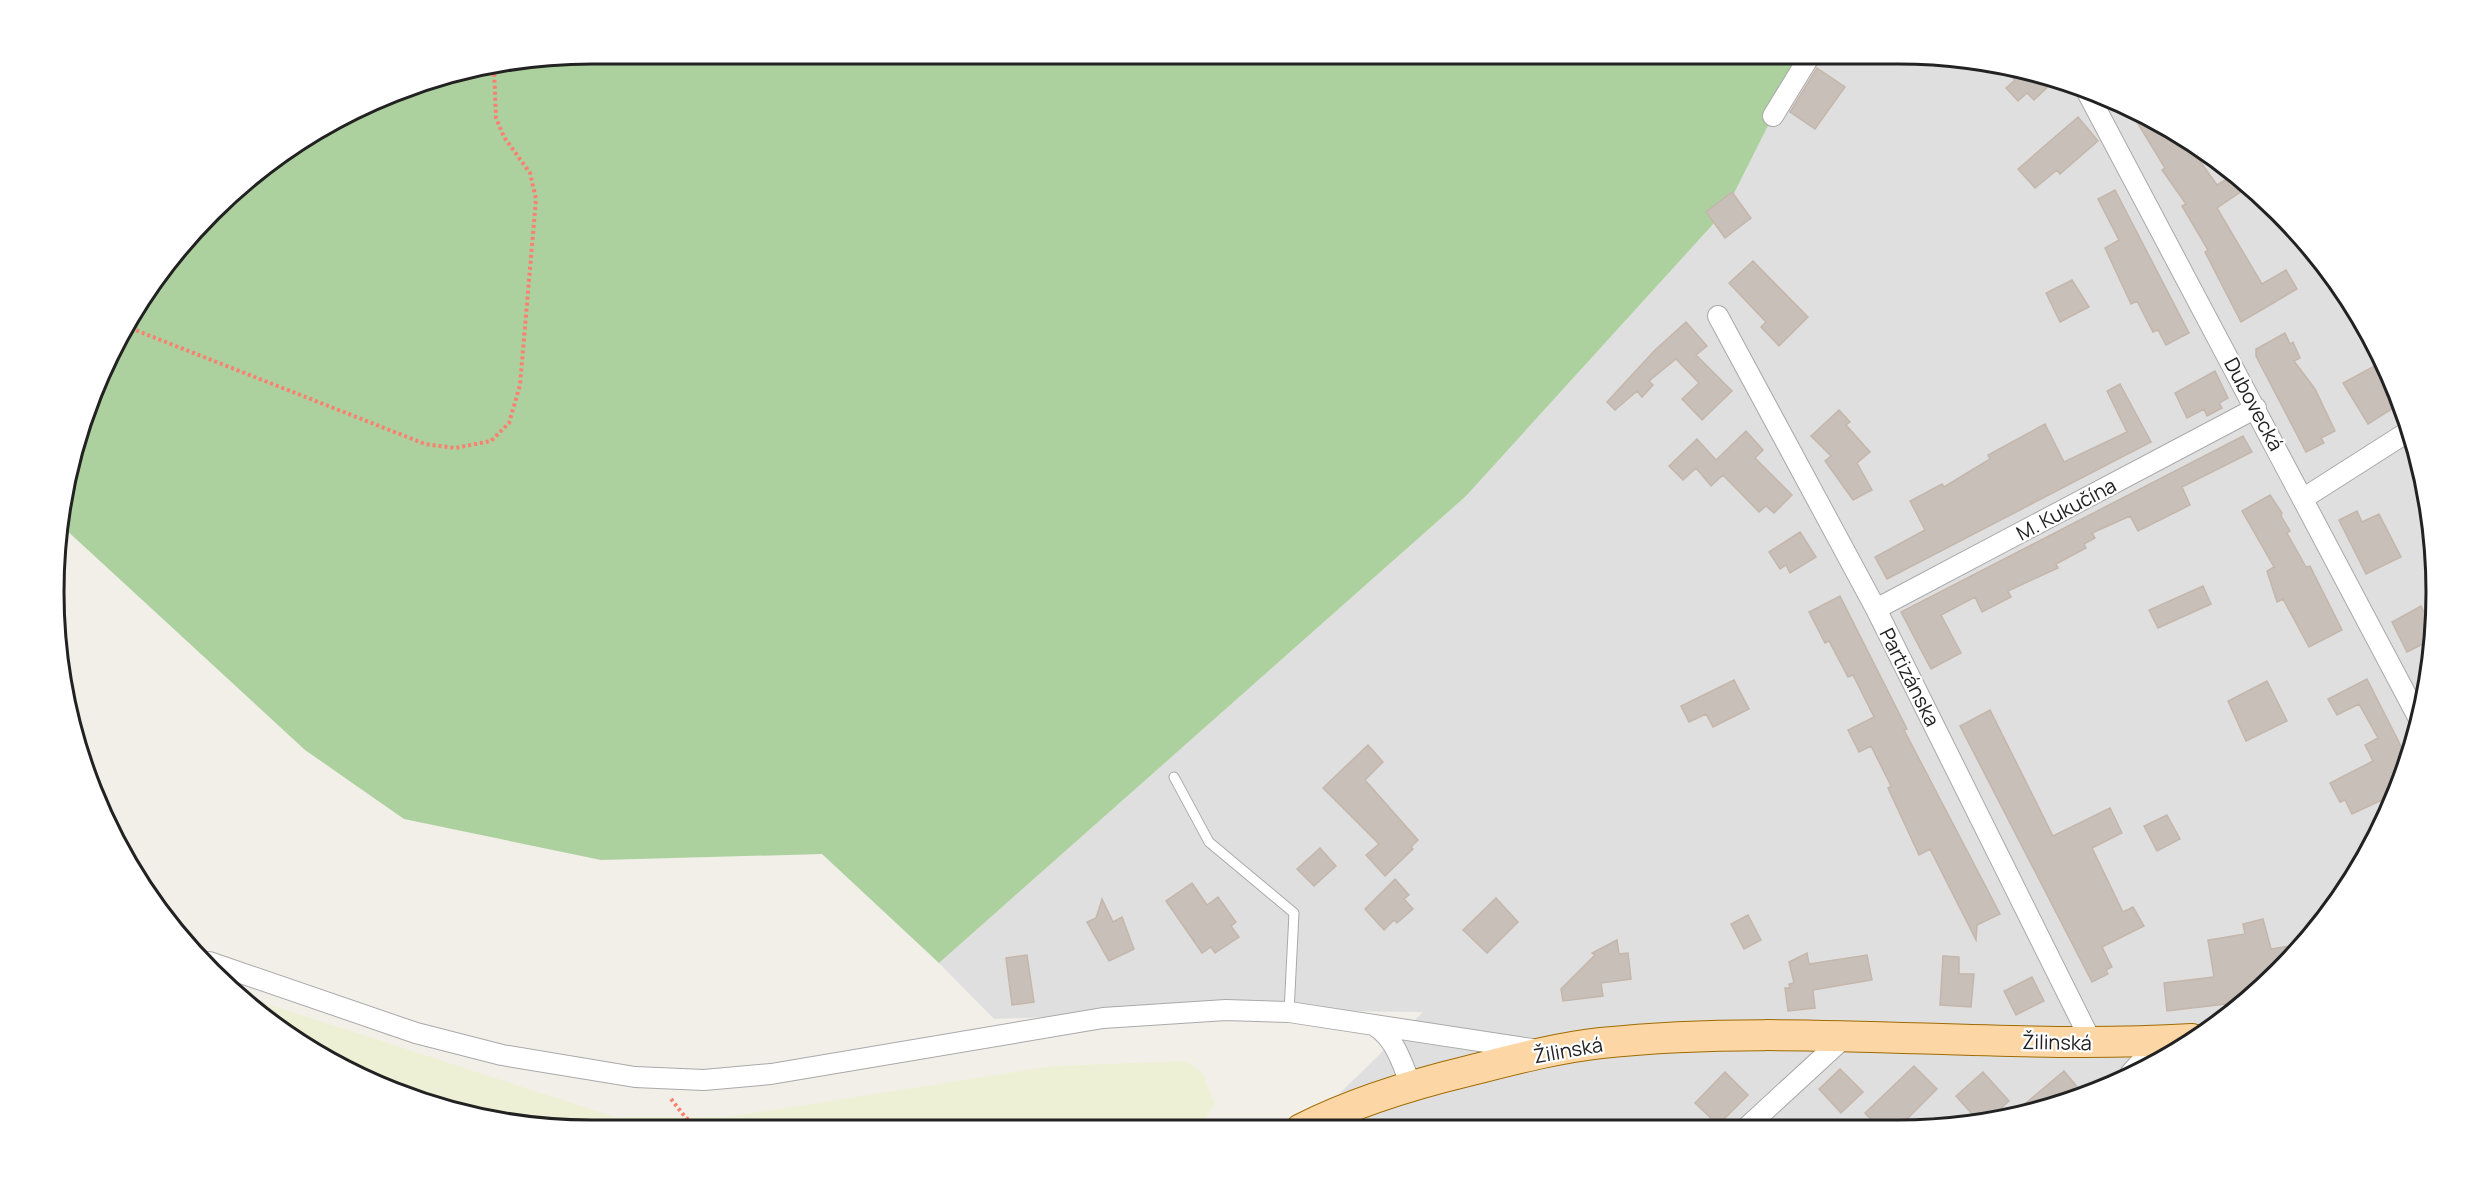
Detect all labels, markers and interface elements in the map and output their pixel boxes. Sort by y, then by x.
street label: Dubovecká [2218,353,2290,455]
street label: M. Kukučína [2011,471,2121,547]
street label: Partizánska [1874,623,1946,731]
street label: Žilinská [2022,1028,2092,1056]
street label: Žilinská [1531,1031,1605,1069]

